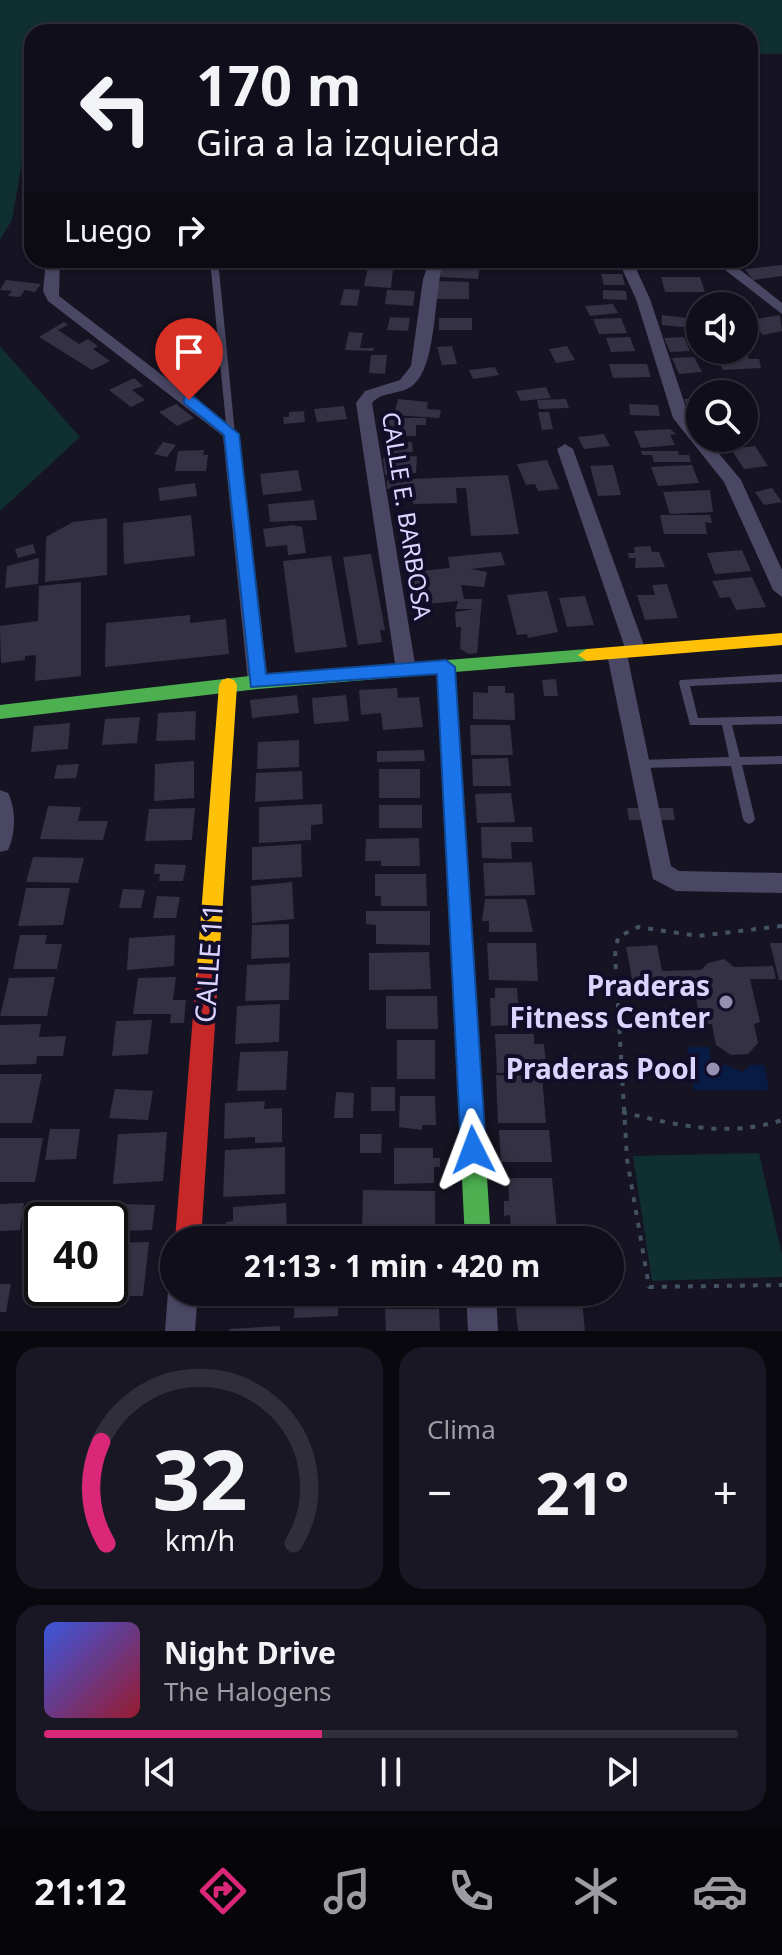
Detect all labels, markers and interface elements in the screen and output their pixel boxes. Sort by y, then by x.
text: 170 m [196,46,361,122]
icon: left [64,56,168,160]
text: Gira a la izquierda [196,118,500,167]
icon: right [168,208,212,252]
text: Luego [64,210,152,251]
map controls [686,292,758,452]
button: sound [686,292,758,364]
pin [155,318,223,400]
icon: arrive [167,330,211,374]
button: search [686,380,758,452]
street label: CALLE E. BARBOSA [375,409,440,623]
street label: CALLE 11 [185,902,231,1024]
place label: Praderas Fitness Center [510,966,710,1036]
marker: Praderas Fitness Center [717,993,735,1011]
place label: Praderas Pool [506,1049,697,1087]
marker: Praderas Pool [704,1060,722,1078]
position arrow [431,1108,515,1192]
speed limit sign: 40 [24,1202,128,1306]
text: 21:13 · 1 min · 420 m [244,1245,540,1286]
text: Clima [427,1411,496,1447]
text: 32 [152,1421,247,1534]
text: 21° [535,1451,630,1533]
text: − [427,1462,452,1522]
text: + [713,1462,738,1522]
text: km/h [164,1520,235,1559]
text: Night Drive [164,1632,336,1673]
text: The Halogens [164,1673,331,1709]
icon: previous [138,1750,182,1794]
icon: pause [369,1750,413,1794]
icon: next [600,1750,644,1794]
icon: directions [195,1863,251,1919]
icon: music [319,1863,375,1919]
icon: phone [443,1863,499,1919]
icon: climate [568,1863,624,1919]
icon: car [692,1863,748,1919]
text: 21:12 [34,1867,127,1916]

